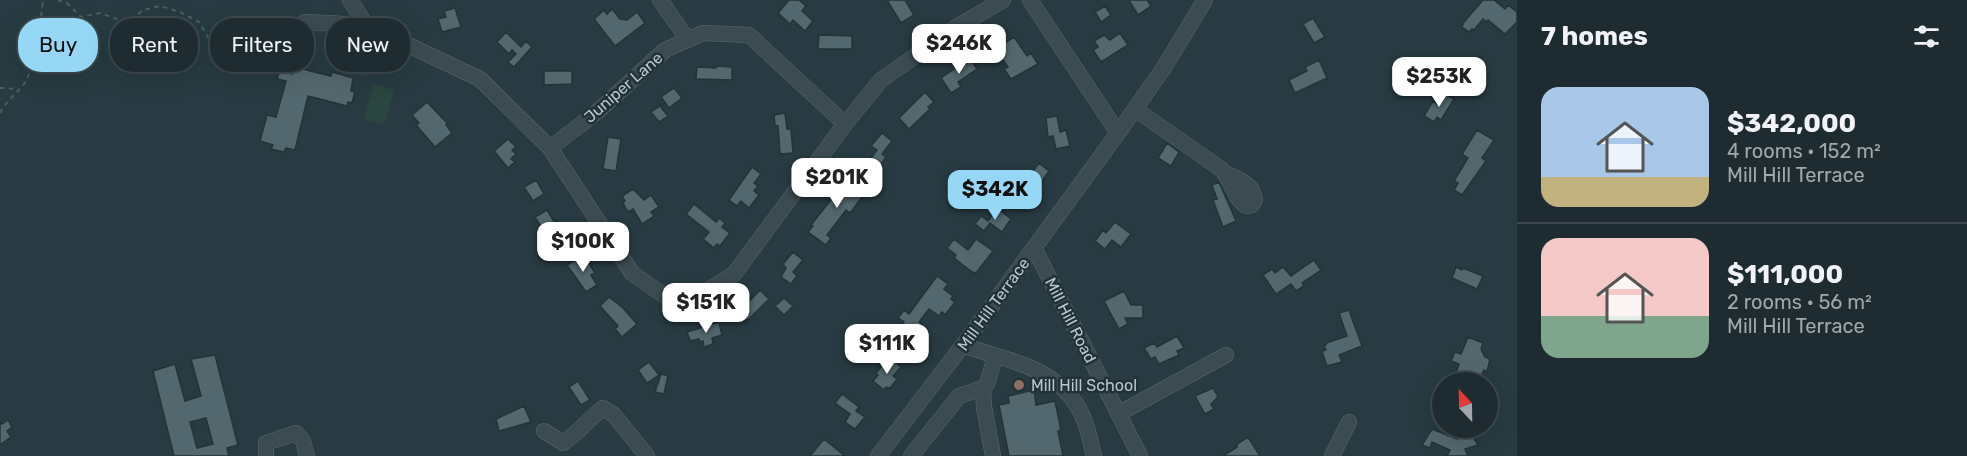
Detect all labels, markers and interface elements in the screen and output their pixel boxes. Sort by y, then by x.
chip: Buy [18,18,98,72]
chip: Rent [110,18,198,72]
chip: Filters [210,18,314,72]
chip: New [326,18,410,72]
icon: filters [1910,20,1943,53]
text: 7 homes [1541,21,1648,52]
pin: $246K [917,24,1001,75]
text: $246K [926,31,992,55]
street label: Juniper Lane [580,48,667,127]
pin: $253K [1397,57,1481,108]
text: $253K [1406,64,1472,88]
text: $342,000 [1727,108,1856,139]
icon: home [1589,111,1661,183]
text: 4 rooms · 152 m² [1727,139,1881,163]
pin: $201K [795,158,879,209]
text: Mill Hill Terrace [1727,163,1865,187]
text: $201K [805,165,869,189]
pin: $342K [953,170,1037,221]
text: $342K [962,177,1028,201]
pin: $100K [541,222,625,273]
text: $100K [551,229,615,253]
street label: Mill Hill Terrace [953,254,1033,354]
text: $111,000 [1727,259,1843,290]
icon: home [1589,262,1661,334]
street label: Mill Hill Road [1041,274,1100,366]
pin: $151K [664,283,748,334]
text: $151K [676,290,736,314]
text: 2 rooms · 56 m² [1727,290,1872,314]
text: Mill Hill Terrace [1727,314,1865,338]
pin: $111K [845,324,929,375]
text: $111K [859,331,915,355]
north arrow [1432,372,1498,438]
map controls [1432,372,1498,438]
place label: Mill Hill School [1031,376,1137,395]
marker: Mill Hill School [1012,378,1026,392]

